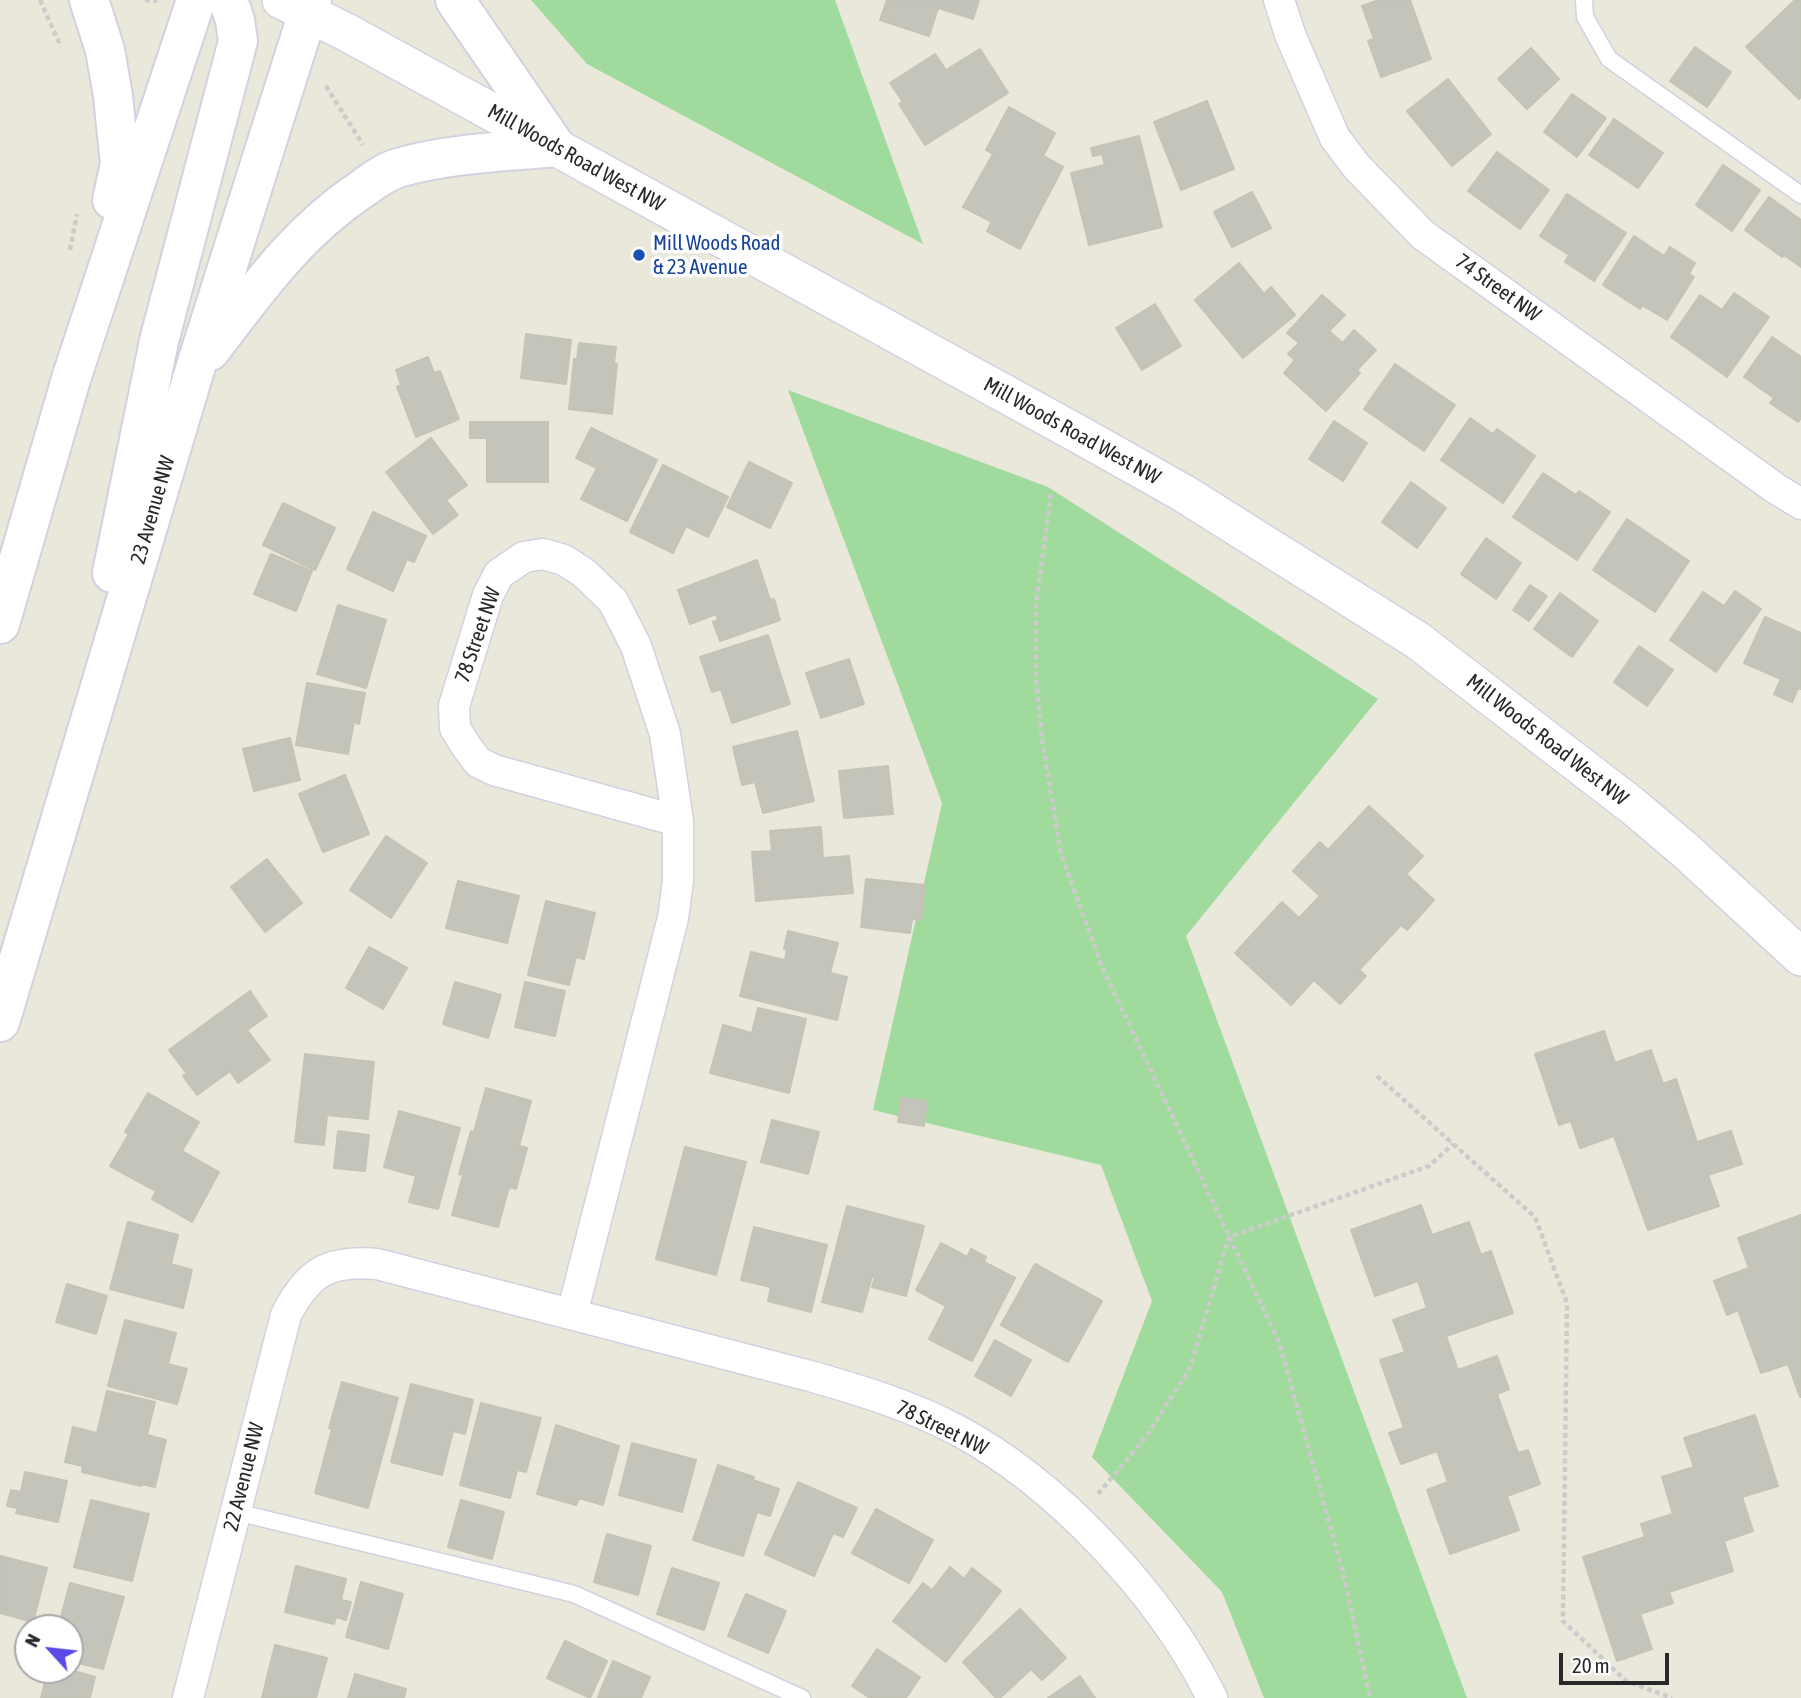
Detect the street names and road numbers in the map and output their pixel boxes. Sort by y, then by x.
street label: Mill Woods Road West NW [483,99,669,217]
street label: 74 Street NW [1450,249,1546,327]
street label: Mill Woods Road West NW [979,372,1165,490]
street label: 23 Avenue NW [126,453,180,567]
street label: 78 Street NW [450,584,506,686]
street label: Mill Woods Road West NW [1461,669,1633,811]
street label: 78 Street NW [892,1395,992,1461]
street label: 22 Avenue NW [218,1420,270,1534]

